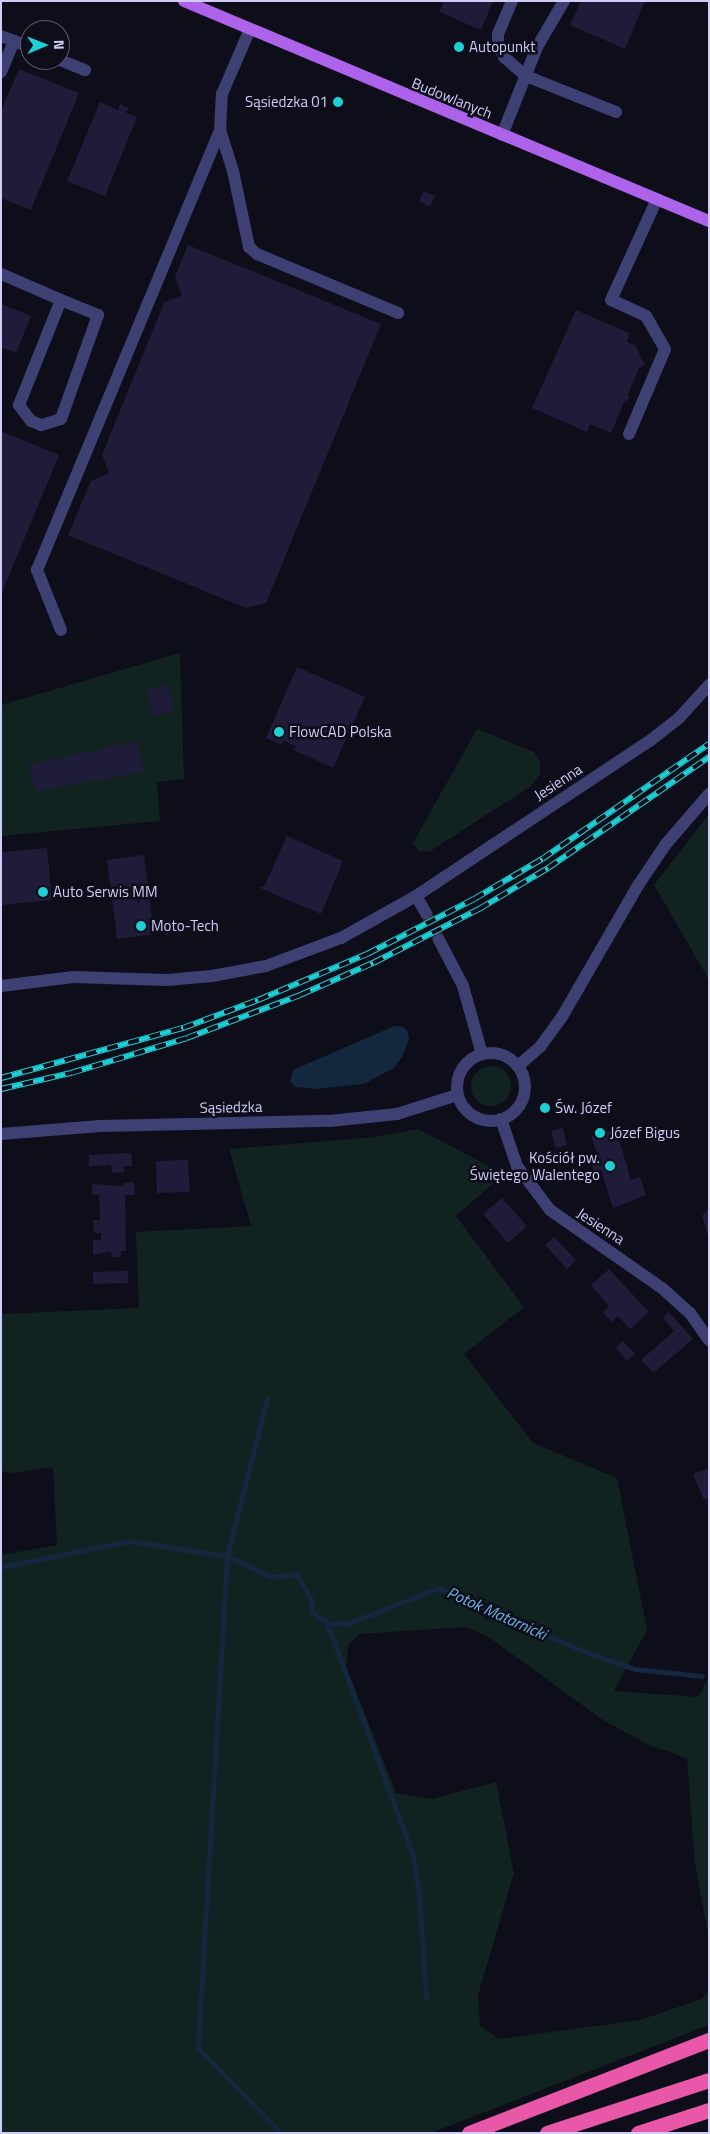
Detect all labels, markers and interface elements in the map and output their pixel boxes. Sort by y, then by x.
north arrow [20,20,70,70]
place label: Autopunkt [469,38,535,56]
text: N [49,40,70,50]
marker: Autopunkt [453,41,465,53]
street label: Budowlanych [409,74,495,122]
place label: Sąsiedzka 01 [245,93,328,111]
marker: Sąsiedzka 01 [332,96,344,108]
place label: FlowCAD Polska [289,723,392,741]
marker: FlowCAD Polska [273,726,285,738]
street label: Jesienna [531,760,585,804]
place label: Auto Serwis MM [53,883,157,901]
marker: Auto Serwis MM [37,886,49,898]
place label: Moto-Tech [151,917,219,935]
marker: Moto-Tech [135,920,147,932]
street label: Sąsiedzka [199,1097,263,1117]
place label: Św. Józef [555,1099,612,1117]
marker: Św. Józef [539,1102,551,1114]
place label: Józef Bigus [610,1124,680,1142]
marker: Józef Bigus [594,1127,606,1139]
place label: Kościół pw. Świętego Walentego [470,1148,600,1183]
marker: Kościół pw. Świętego Walentego [604,1160,616,1172]
street label: Jesienna [574,1204,628,1248]
water label: Potok Matarnicki [444,1582,550,1644]

